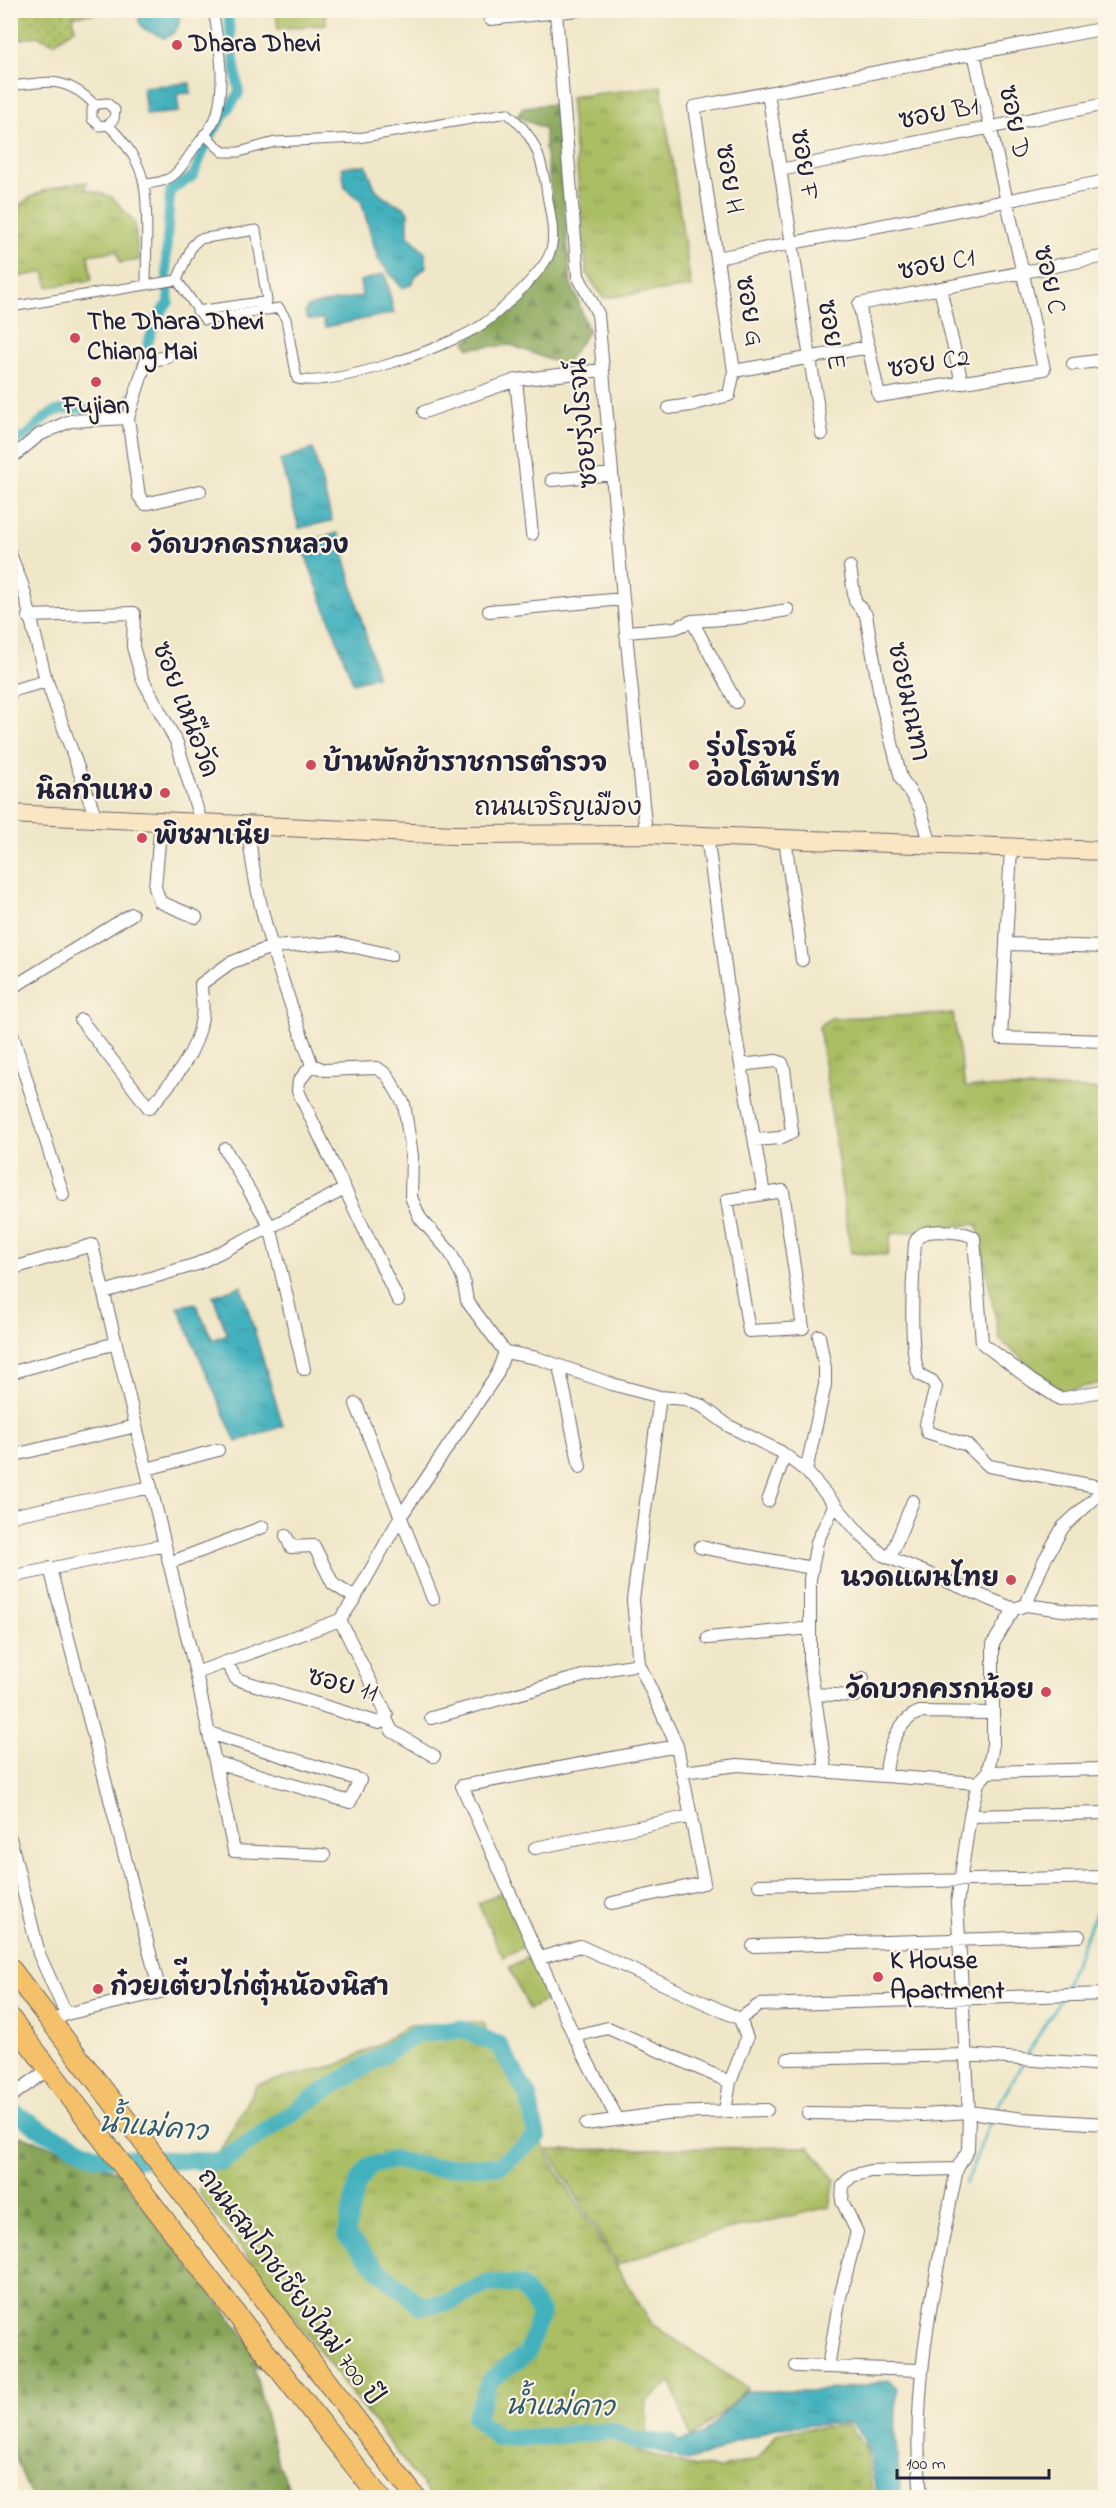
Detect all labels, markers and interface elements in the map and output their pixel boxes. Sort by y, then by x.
place label: Dhara Dhevi [188,26,321,64]
marker: Dhara Dhevi [170,38,184,52]
street label: ซอย D [987,82,1039,162]
street label: ซอย B1 [896,89,982,141]
street label: ซอย F [779,127,827,204]
street label: ซอย H [704,141,752,217]
street label: ซอย C1 [895,240,979,292]
street label: ซอย C [1022,242,1074,318]
street label: ซอย G [724,273,772,349]
street label: ซอย E [806,297,854,373]
place label: The Dhara Dhevi Chiang Mai [87,304,264,373]
marker: The Dhara Dhevi Chiang Mai [68,331,82,345]
street label: ซอย C2 [885,340,973,390]
street label: ซอยรุ่งโรจน์ [560,356,610,490]
marker: Fujian [89,375,103,389]
place label: Fujian [61,388,129,426]
place label: วัดบวกครกหลวง [148,528,349,566]
marker: วัดบวกครกหลวง [129,540,143,554]
street label: ซอย เหนือวัด [141,636,227,784]
street label: ซอยมณฑา [876,639,938,765]
place label: รุ่งโรจน์ ออโต้พาร์ท [706,729,840,799]
place label: บ้านพักข้าราชการตำรวจ [323,745,607,784]
marker: บ้านพักข้าราชการตำรวจ [304,758,318,772]
marker: รุ่งโรจน์ ออโต้พาร์ท [687,758,701,772]
place label: นิลกําแหง [36,773,153,812]
marker: นิลกําแหง [158,786,172,800]
street label: ถนนเจริญเมือง [474,790,642,828]
place label: พิชมาเนีย [154,818,270,857]
marker: พิชมาเนีย [135,831,149,845]
place label: นวดแผนไทย [840,1559,999,1599]
marker: นวดแผนไทย [1004,1573,1018,1587]
street label: ซอย 11 [303,1658,381,1714]
place label: วัดบวกครกน้อย [846,1672,1034,1711]
marker: วัดบวกครกน้อย [1039,1685,1053,1699]
place label: K House Apartment [890,1943,1005,2011]
place label: ก๋วยเต๋ียวไก่ตุ๋นนัองนิสา [110,1957,389,2008]
marker: K House Apartment [871,1970,885,1984]
marker: ก๋วยเต๋ียวไก่ตุ๋นนัองนิสา [91,1982,105,1996]
water label: น้ำแม่คาว [97,2097,212,2153]
street label: ถนนสมโภชเชียงใหม่ 700 ปี [187,2161,391,2415]
water label: น้ำแม่คาว [505,2380,617,2428]
scale bar [897,2442,1048,2480]
text: 100 m [906,2452,946,2478]

